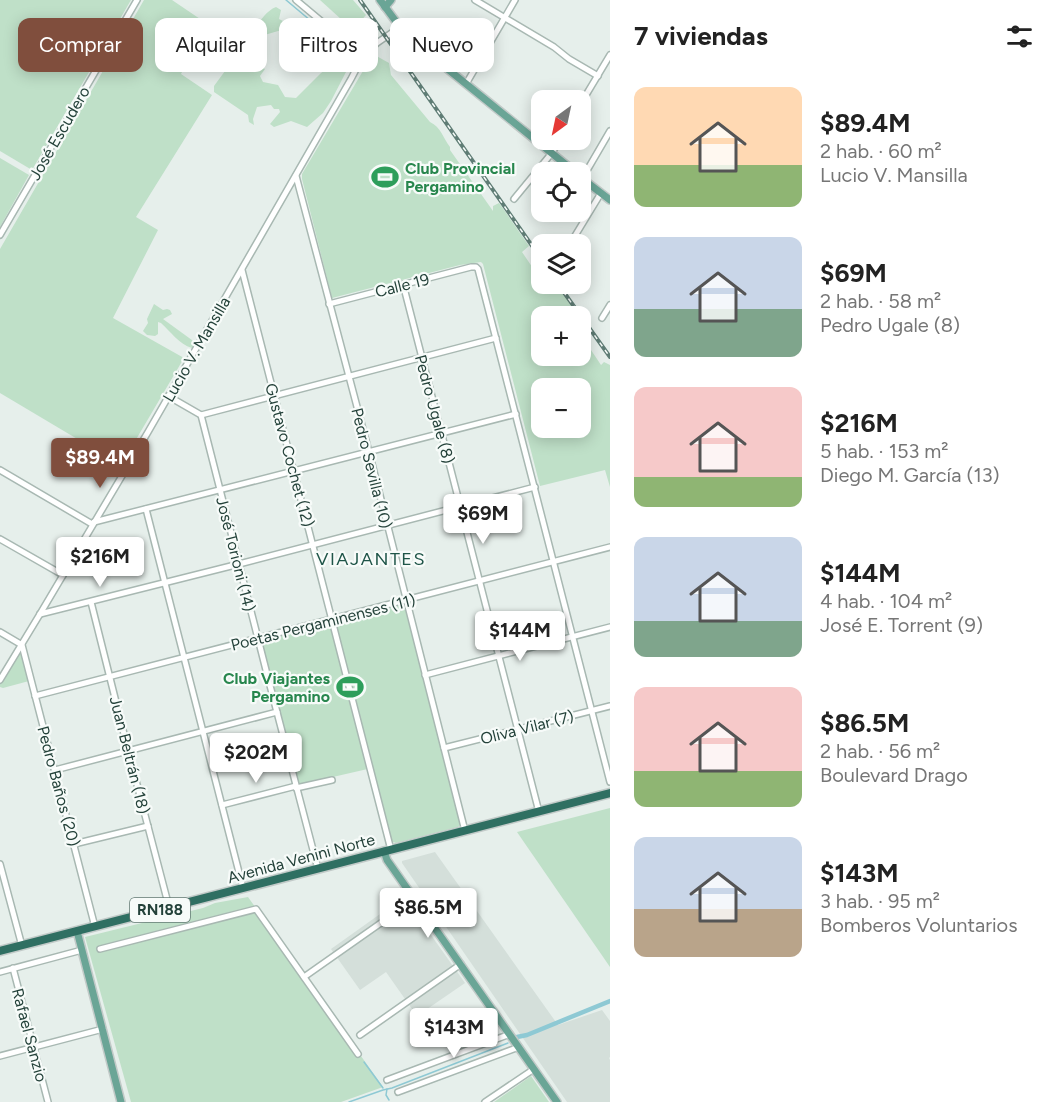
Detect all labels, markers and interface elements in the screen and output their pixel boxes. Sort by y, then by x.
chip: Comprar [18,18,143,72]
chip: Alquilar [155,18,267,72]
chip: Filtros [279,18,378,72]
chip: Nuevo [390,18,494,72]
text: 7 viviendas [634,20,768,52]
icon: filters [1003,20,1036,53]
street label: José Escudero [25,83,94,183]
north arrow [531,90,591,150]
map controls [531,90,591,438]
text: $89.4M [820,107,911,139]
icon: home [682,111,754,183]
text: 2 hab. · 60 m² [820,139,942,163]
place label: Club Provincial Pergamino [405,159,515,196]
sports icon: Club Provincial Pergamino [370,162,400,192]
button: locate [531,162,591,222]
text: Lucio V. Mansilla [820,163,968,187]
button: layers [531,234,591,294]
text: $69M [820,257,887,289]
icon: home [682,261,754,333]
street label: Calle 19 [373,270,431,301]
text: 2 hab. · 58 m² [820,289,941,313]
street label: Lucio V. Mansilla [159,293,234,405]
button: + [531,306,591,366]
text: Pedro Ugale (8) [820,313,960,337]
street label: Pedro Ugale (8) [411,353,458,466]
button: − [531,378,591,438]
street label: Gustavo Cochet (12) [261,381,318,529]
street label: Pedro Sevilla (10) [347,406,396,530]
text: $216M [820,407,898,439]
icon: home [682,411,754,483]
pin: $89.4M [51,438,149,489]
text: 5 hab. · 153 m² [820,439,948,463]
text: $89.4M [65,445,135,469]
text: Diego M. García (13) [820,463,1000,487]
pin: $69M [447,494,519,545]
street label: José Torioni (14) [212,495,259,613]
text: $69M [457,501,509,525]
pin: $216M [58,537,142,588]
text: $216M [70,544,130,568]
district label: VIAJANTES [316,548,426,570]
text: $144M [820,557,901,589]
icon: home [682,561,754,633]
text: 4 hab. · 104 m² [820,589,952,613]
street label: Poetas Pergaminenses (11) [229,590,417,655]
pin: $144M [478,611,562,662]
text: José E. Torrent (9) [820,613,983,637]
text: $144M [489,618,551,642]
place label: Club Viajantes Pergamino [223,669,331,706]
sports icon: Club Viajantes Pergamino [335,672,365,702]
street label: Juan Beltrán (18) [106,694,153,816]
street label: Oliva Vilar (7) [478,707,576,748]
text: $86.5M [820,707,909,739]
icon: home [682,711,754,783]
street label: Pedro Baños (20) [33,724,84,848]
pin: $202M [214,733,298,784]
text: 2 hab. · 56 m² [820,739,940,763]
text: $202M [224,740,288,764]
text: Boulevard Drago [820,763,968,787]
street label: Avenida Venini Norte [225,830,377,887]
text: $143M [820,857,899,889]
icon: home [682,861,754,933]
pin: $86.5M [379,888,477,939]
text: 3 hab. · 95 m² [820,889,940,913]
text: $86.5M [394,895,462,919]
road number: RN188 [130,898,190,922]
text: Bomberos Voluntarios [820,913,1018,937]
street label: Rafael Sanzio [8,986,51,1084]
pin: $143M [412,1008,496,1059]
text: $143M [424,1015,484,1039]

